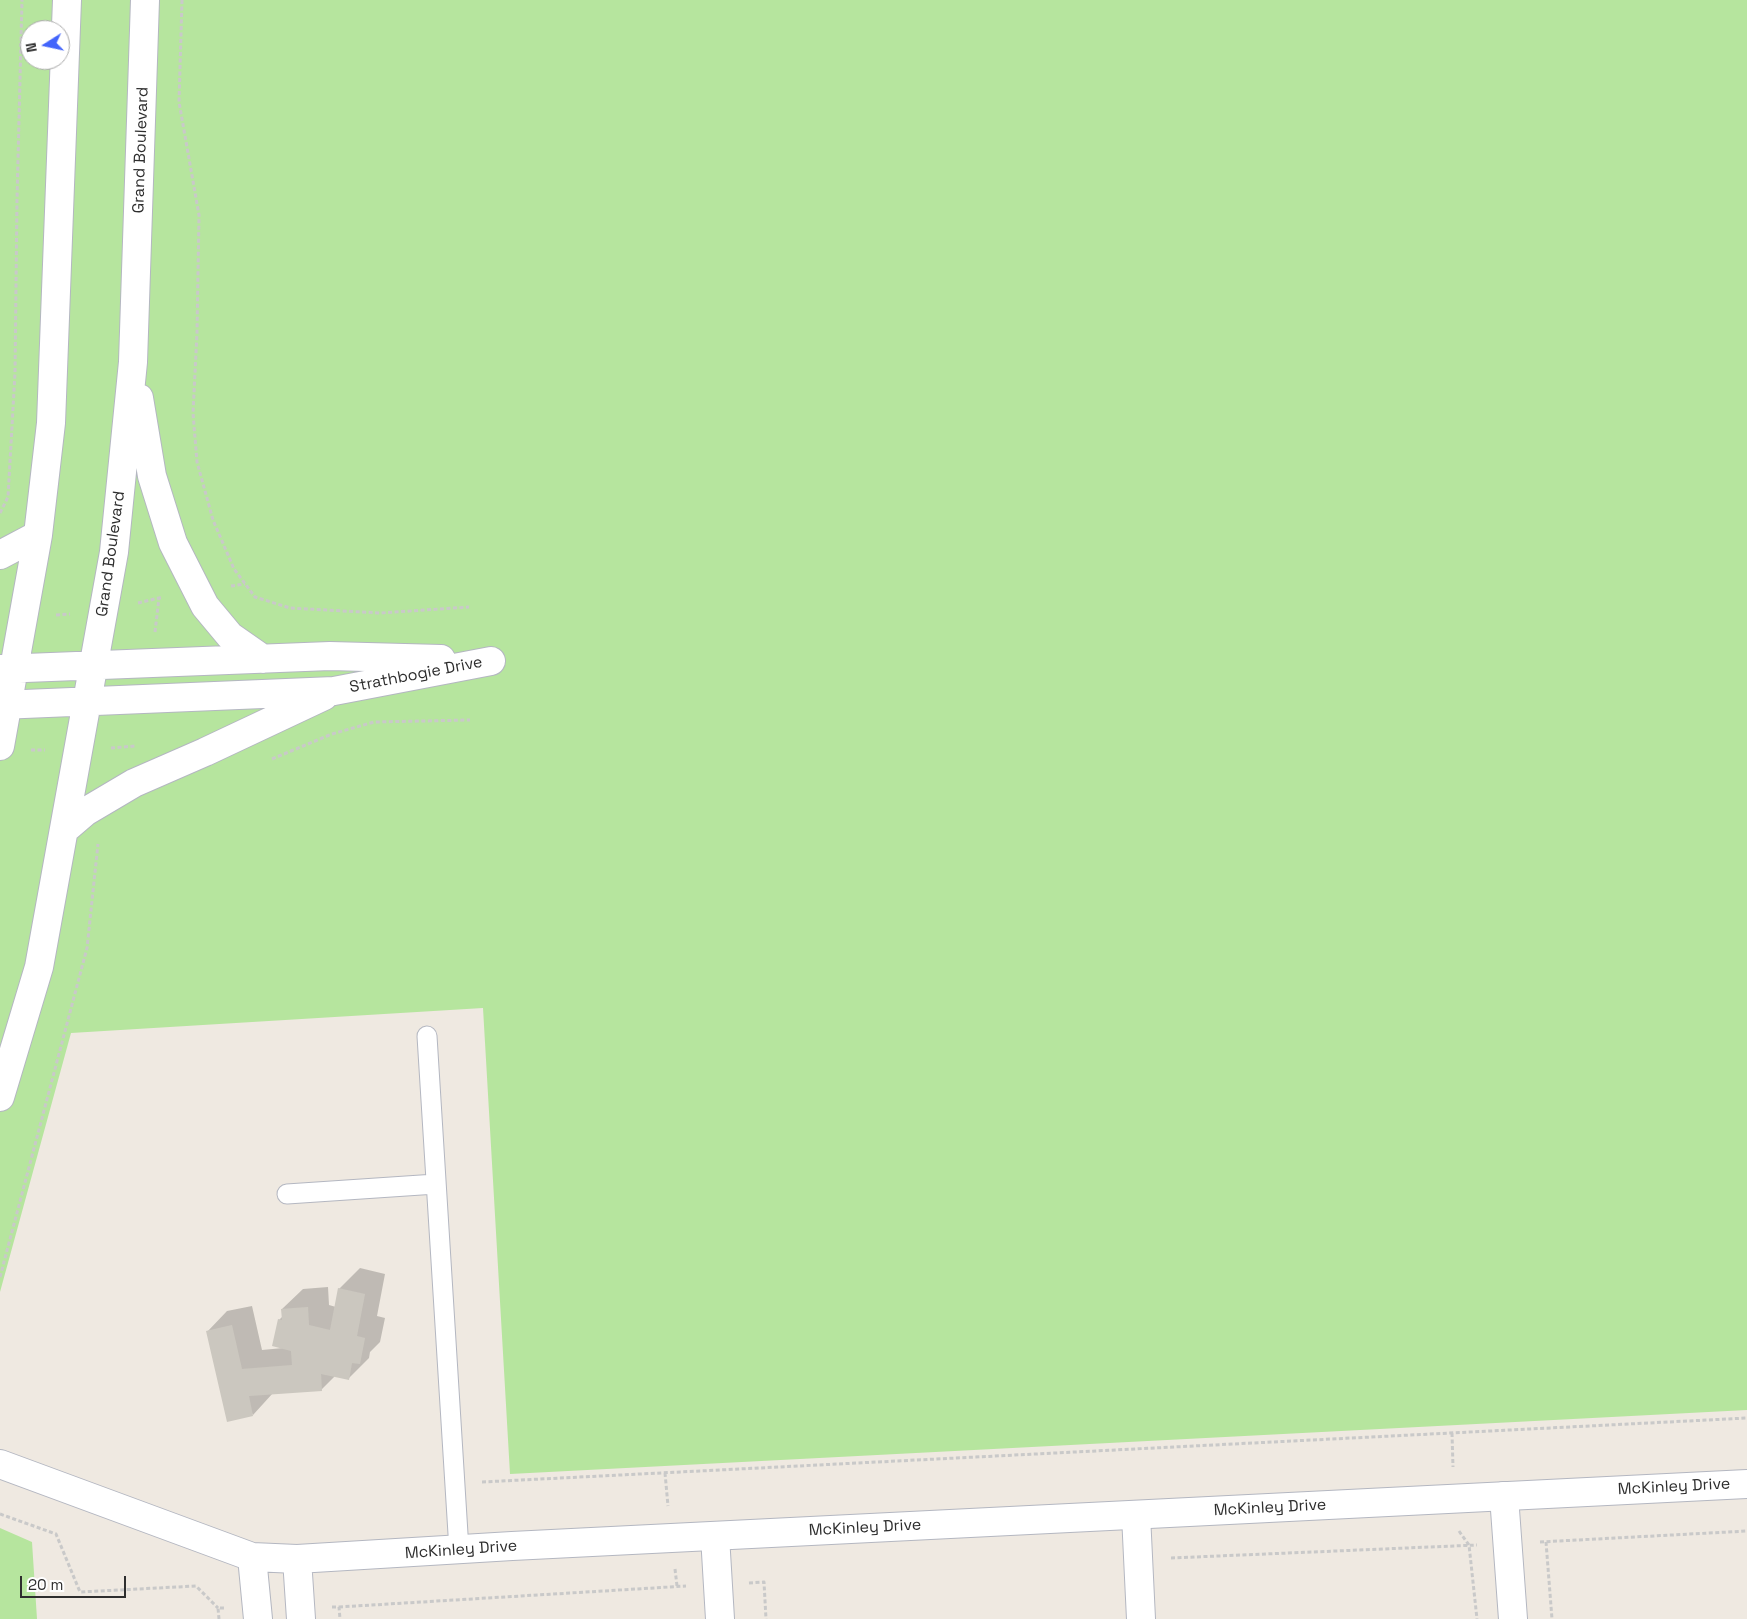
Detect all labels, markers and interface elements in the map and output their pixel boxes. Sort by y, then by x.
north arrow [20,20,70,70]
text: N [22,41,41,54]
street label: Grand Boulevard [129,86,153,214]
street label: Grand Boulevard [93,490,129,618]
street label: Strathbogie Drive [348,653,484,697]
street label: McKinley Drive [1617,1474,1731,1500]
street label: McKinley Drive [1213,1495,1327,1521]
street label: McKinley Drive [808,1515,922,1541]
street label: McKinley Drive [404,1536,518,1564]
scale bar [22,1566,129,1598]
text: 20 m [28,1575,63,1594]

